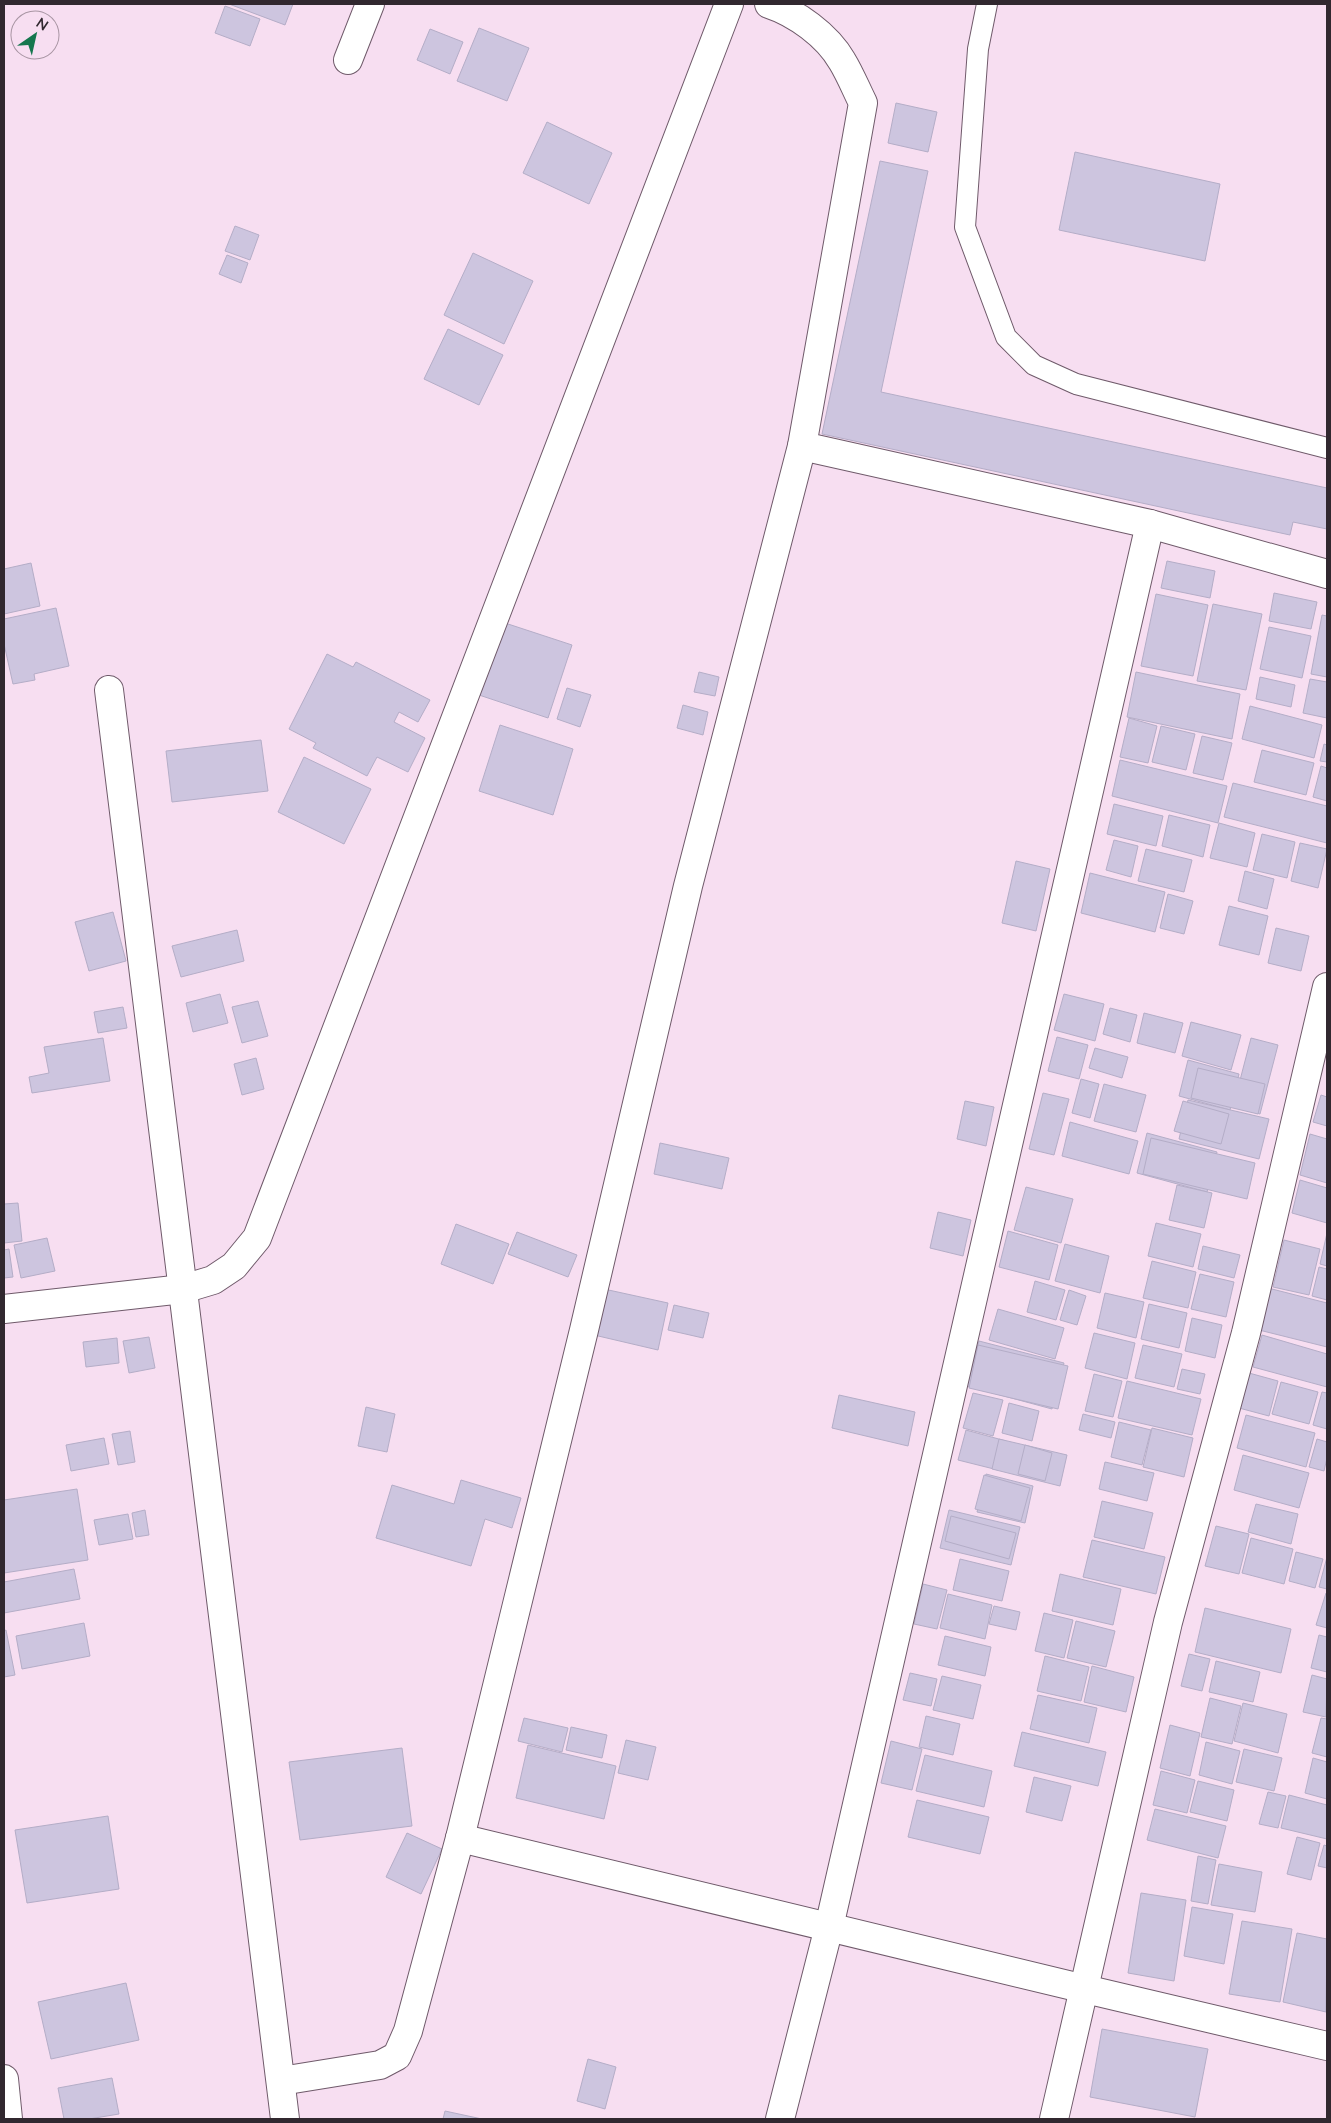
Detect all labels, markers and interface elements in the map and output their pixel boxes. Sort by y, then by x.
north arrow [10,10,60,60]
text: N [33,14,52,34]

